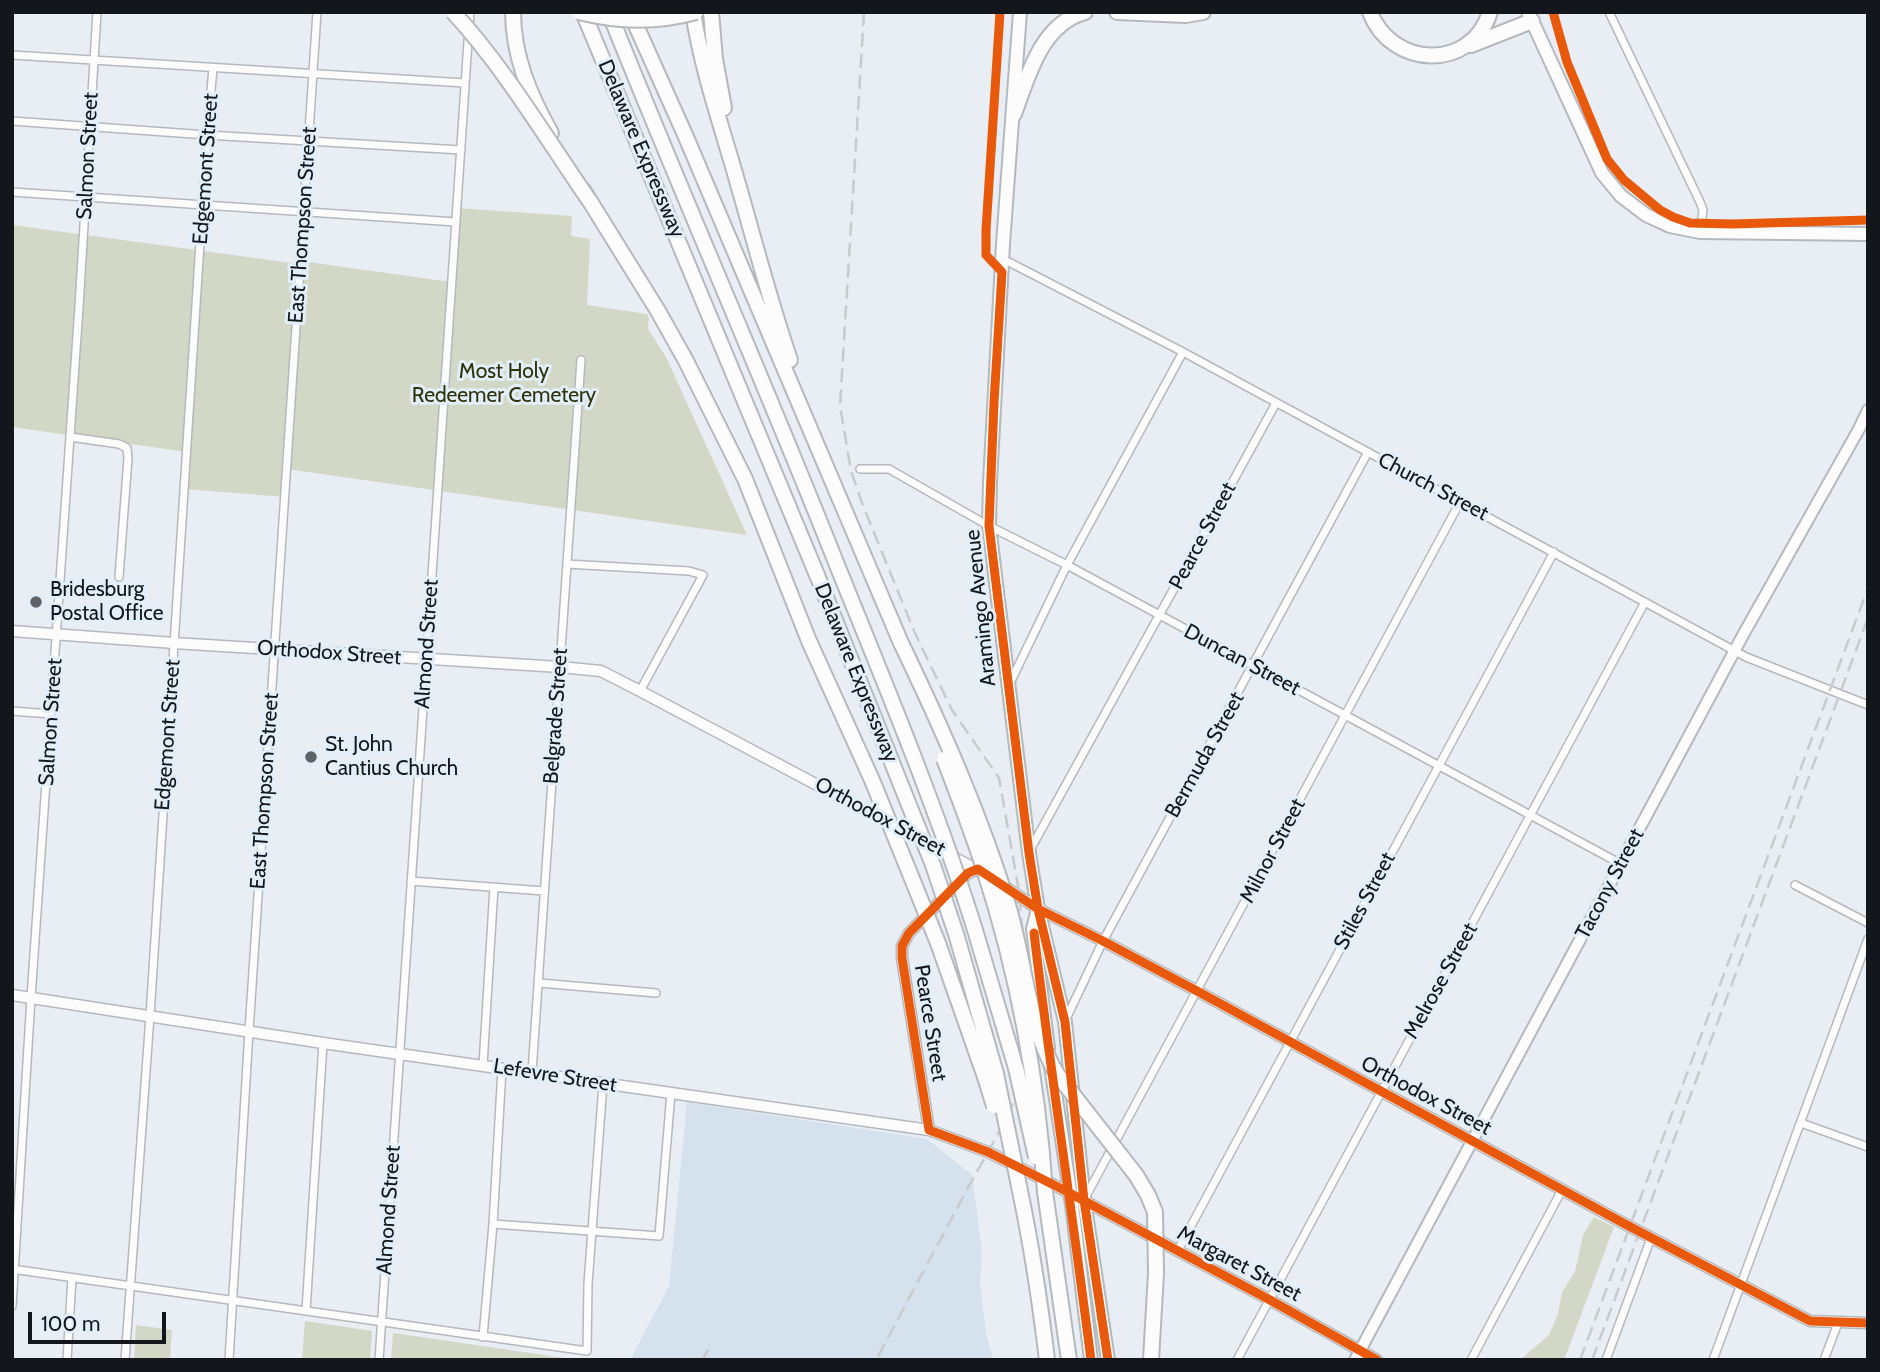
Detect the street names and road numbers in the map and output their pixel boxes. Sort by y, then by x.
street label: Delaware Expressway [592,56,690,242]
street label: Salmon Street [72,92,104,220]
street label: Edgemont Street [188,93,224,245]
street label: East Thompson Street [284,126,322,324]
street label: Church Street [1374,447,1492,527]
street label: Pearce Street [1164,478,1242,594]
street label: Aramingo Avenue [960,528,1002,688]
street label: Almond Street [410,578,444,710]
street label: Delaware Expressway [809,580,903,766]
street label: Duncan Street [1180,619,1304,701]
street label: Orthodox Street [256,635,402,671]
street label: Belgrade Street [539,647,573,785]
street label: Salmon Street [34,657,68,787]
street label: Edgemont Street [150,659,186,811]
street label: Bermuda Street [1160,688,1250,822]
street label: East Thompson Street [246,692,284,890]
street label: Orthodox Street [810,772,950,862]
street label: Milnor Street [1235,794,1311,908]
street label: Tacony Street [1570,824,1650,944]
street label: Stiles Street [1329,848,1401,954]
street label: Melrose Street [1399,919,1483,1043]
street label: Pearce Street [908,963,952,1083]
street label: Orthodox Street [1356,1051,1496,1141]
street label: Lefevre Street [491,1054,619,1098]
street label: Almond Street [372,1144,406,1276]
street label: Margaret Street [1173,1221,1305,1307]

